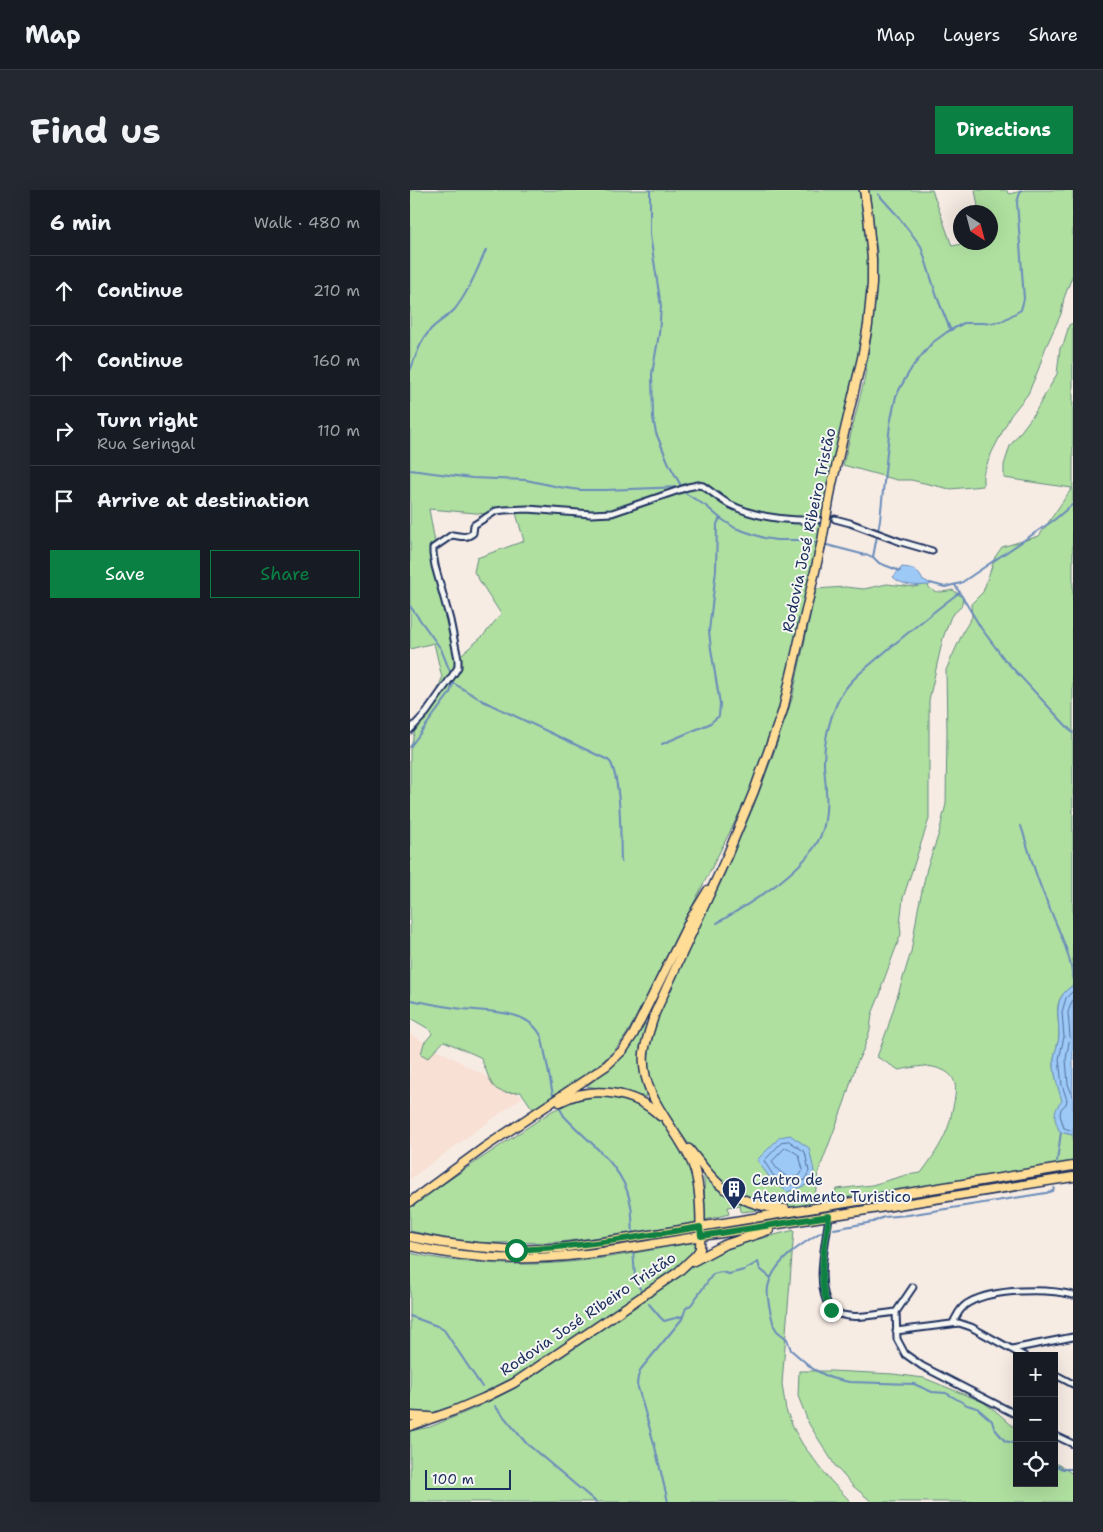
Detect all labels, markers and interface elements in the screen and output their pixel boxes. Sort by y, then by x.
text: Map [25,19,81,51]
text: Map [877,23,915,47]
text: Layers [943,23,1000,47]
text: Share [1028,23,1078,47]
button: Directions [935,106,1073,154]
text: Find us [30,107,161,154]
north arrow [953,205,998,250]
text: 6 min [50,209,111,237]
text: Walk · 480 m [254,212,360,233]
icon: ahead [50,277,78,305]
text: Continue [97,278,183,303]
text: 210 m [313,280,360,301]
icon: ahead [50,347,78,375]
text: Continue [97,348,183,373]
text: 160 m [313,350,360,371]
text: Turn right [97,408,198,433]
icon: right [50,417,78,445]
text: 110 m [317,420,360,441]
street label: Rodovia José Ribeiro Tristão [778,426,840,634]
text: Rua Seringal [97,433,195,454]
icon: arrive [50,487,78,515]
text: Arrive at destination [97,488,309,513]
button: Save [50,550,200,598]
button: Share [210,550,360,598]
place label: Centro de Atendimento Turistico [752,1170,911,1207]
building icon: Centro de Atendimento Turistico [721,1176,747,1210]
route start [505,1239,528,1262]
street label: Rodovia José Ribeiro Tristão [496,1247,680,1381]
route end [820,1299,843,1322]
map controls [1013,1352,1058,1487]
button: + [1013,1352,1058,1397]
button: − [1013,1397,1058,1442]
button: locate [1013,1442,1058,1487]
scale bar [425,1467,511,1490]
text: 100 m [432,1470,474,1488]

